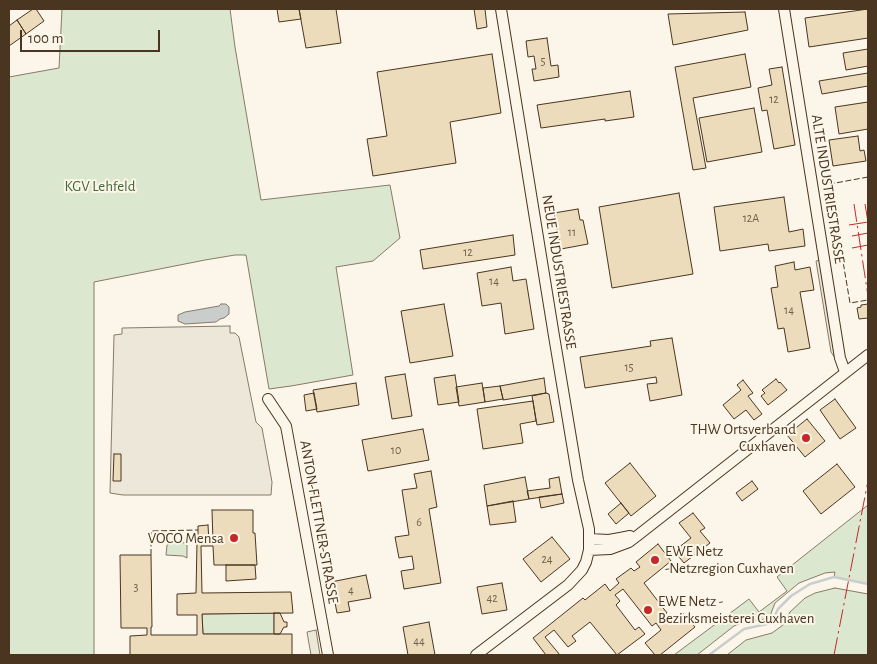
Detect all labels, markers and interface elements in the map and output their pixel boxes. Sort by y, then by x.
scale bar [22,20,162,52]
text: 100 m [28,31,63,46]
house number: 5 [540,54,546,68]
house number: 12 [769,92,779,106]
street label: ALTE INDUSTRIESTRASSE [807,113,849,265]
park label: KGV Lehfeld [64,177,136,195]
street label: NEUE INDUSTRIESTRASSE [538,193,580,351]
house number: 12A [743,211,759,225]
house number: 11 [568,225,576,239]
house number: 12 [463,245,473,259]
house number: 14 [489,274,499,288]
house number: 14 [784,303,794,317]
house number: 15 [624,360,634,374]
place label: THW Ortsverband Cuxhaven [690,420,796,455]
marker: THW Ortsverband Cuxhaven [800,432,812,444]
street label: ANTON-FLETTNER-STRASSE [296,439,342,605]
house number: 10 [391,443,401,457]
house number: 6 [416,515,422,529]
place label: VOCO Mensa [148,529,224,547]
marker: VOCO Mensa [228,532,240,544]
place label: EWE Netz -Netzregion Cuxhaven [665,542,794,577]
house number: 24 [541,552,553,566]
marker: EWE Netz -Netzregion Cuxhaven [649,554,661,566]
house number: 3 [134,580,138,594]
house number: 4 [348,583,354,597]
house number: 42 [486,591,498,605]
place label: EWE Netz - Bezirksmeisterei Cuxhaven [658,592,814,627]
marker: EWE Netz - Bezirksmeisterei Cuxhaven [642,604,654,616]
house number: 44 [413,634,425,648]

